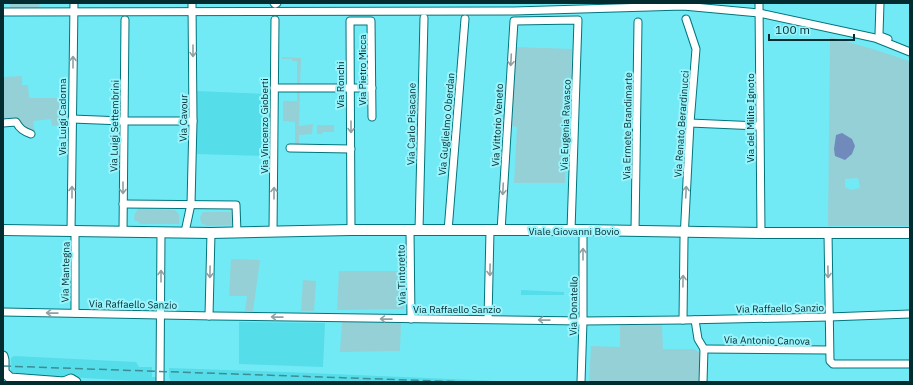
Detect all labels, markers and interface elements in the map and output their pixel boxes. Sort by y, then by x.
scale bar [769,16,854,42]
text: 100 m [775,22,810,37]
street label: Via Pietro Micca [356,34,369,106]
one-way arrow [189,44,197,57]
one-way arrow [508,53,515,66]
one-way arrow [69,56,77,69]
street label: Via Ronchi [334,61,347,109]
street label: Via Renato Berardinucci [671,70,692,178]
street label: Via Guglielmo Oberdan [436,72,457,176]
street label: Via Ermete Brandimarte [620,72,635,180]
street label: Via del Milite Ignoto [744,73,757,163]
street label: Via Luigi Cadorna [56,78,69,156]
street label: Via Vincenzo Gioberti [258,78,271,174]
street label: Via Eugenia Ravasco [557,79,574,171]
street label: Via Luigi Settembrini [107,80,122,172]
street label: Via Carlo Pisacane [404,82,419,165]
street label: Via Vittorio Veneto [489,83,506,167]
street label: Via Cavour [177,94,190,142]
one-way arrow [347,120,355,133]
one-way arrow [119,181,127,194]
one-way arrow [500,182,507,195]
one-way arrow [68,186,76,199]
one-way arrow [683,186,690,199]
one-way arrow [270,187,278,200]
street label: Viale Giovanni Bovio [529,225,620,238]
street label: Via Mantegna [58,241,73,302]
street label: Via Tintoretto [394,244,409,306]
one-way arrow [579,248,587,261]
one-way arrow [486,263,493,276]
one-way arrow [206,265,214,278]
one-way arrow [824,265,832,278]
one-way arrow [157,270,165,283]
one-way arrow [680,275,687,288]
street label: Via Donatello [566,276,581,336]
street label: Via Raffaello Sanzio [89,297,178,312]
street label: Via Raffaello Sanzio [736,301,825,316]
street label: Via Raffaello Sanzio [413,303,501,316]
one-way arrow [46,309,59,317]
one-way arrow [271,313,284,321]
one-way arrow [380,315,393,322]
one-way arrow [538,316,551,324]
street label: Via Antonio Canova [724,333,811,348]

